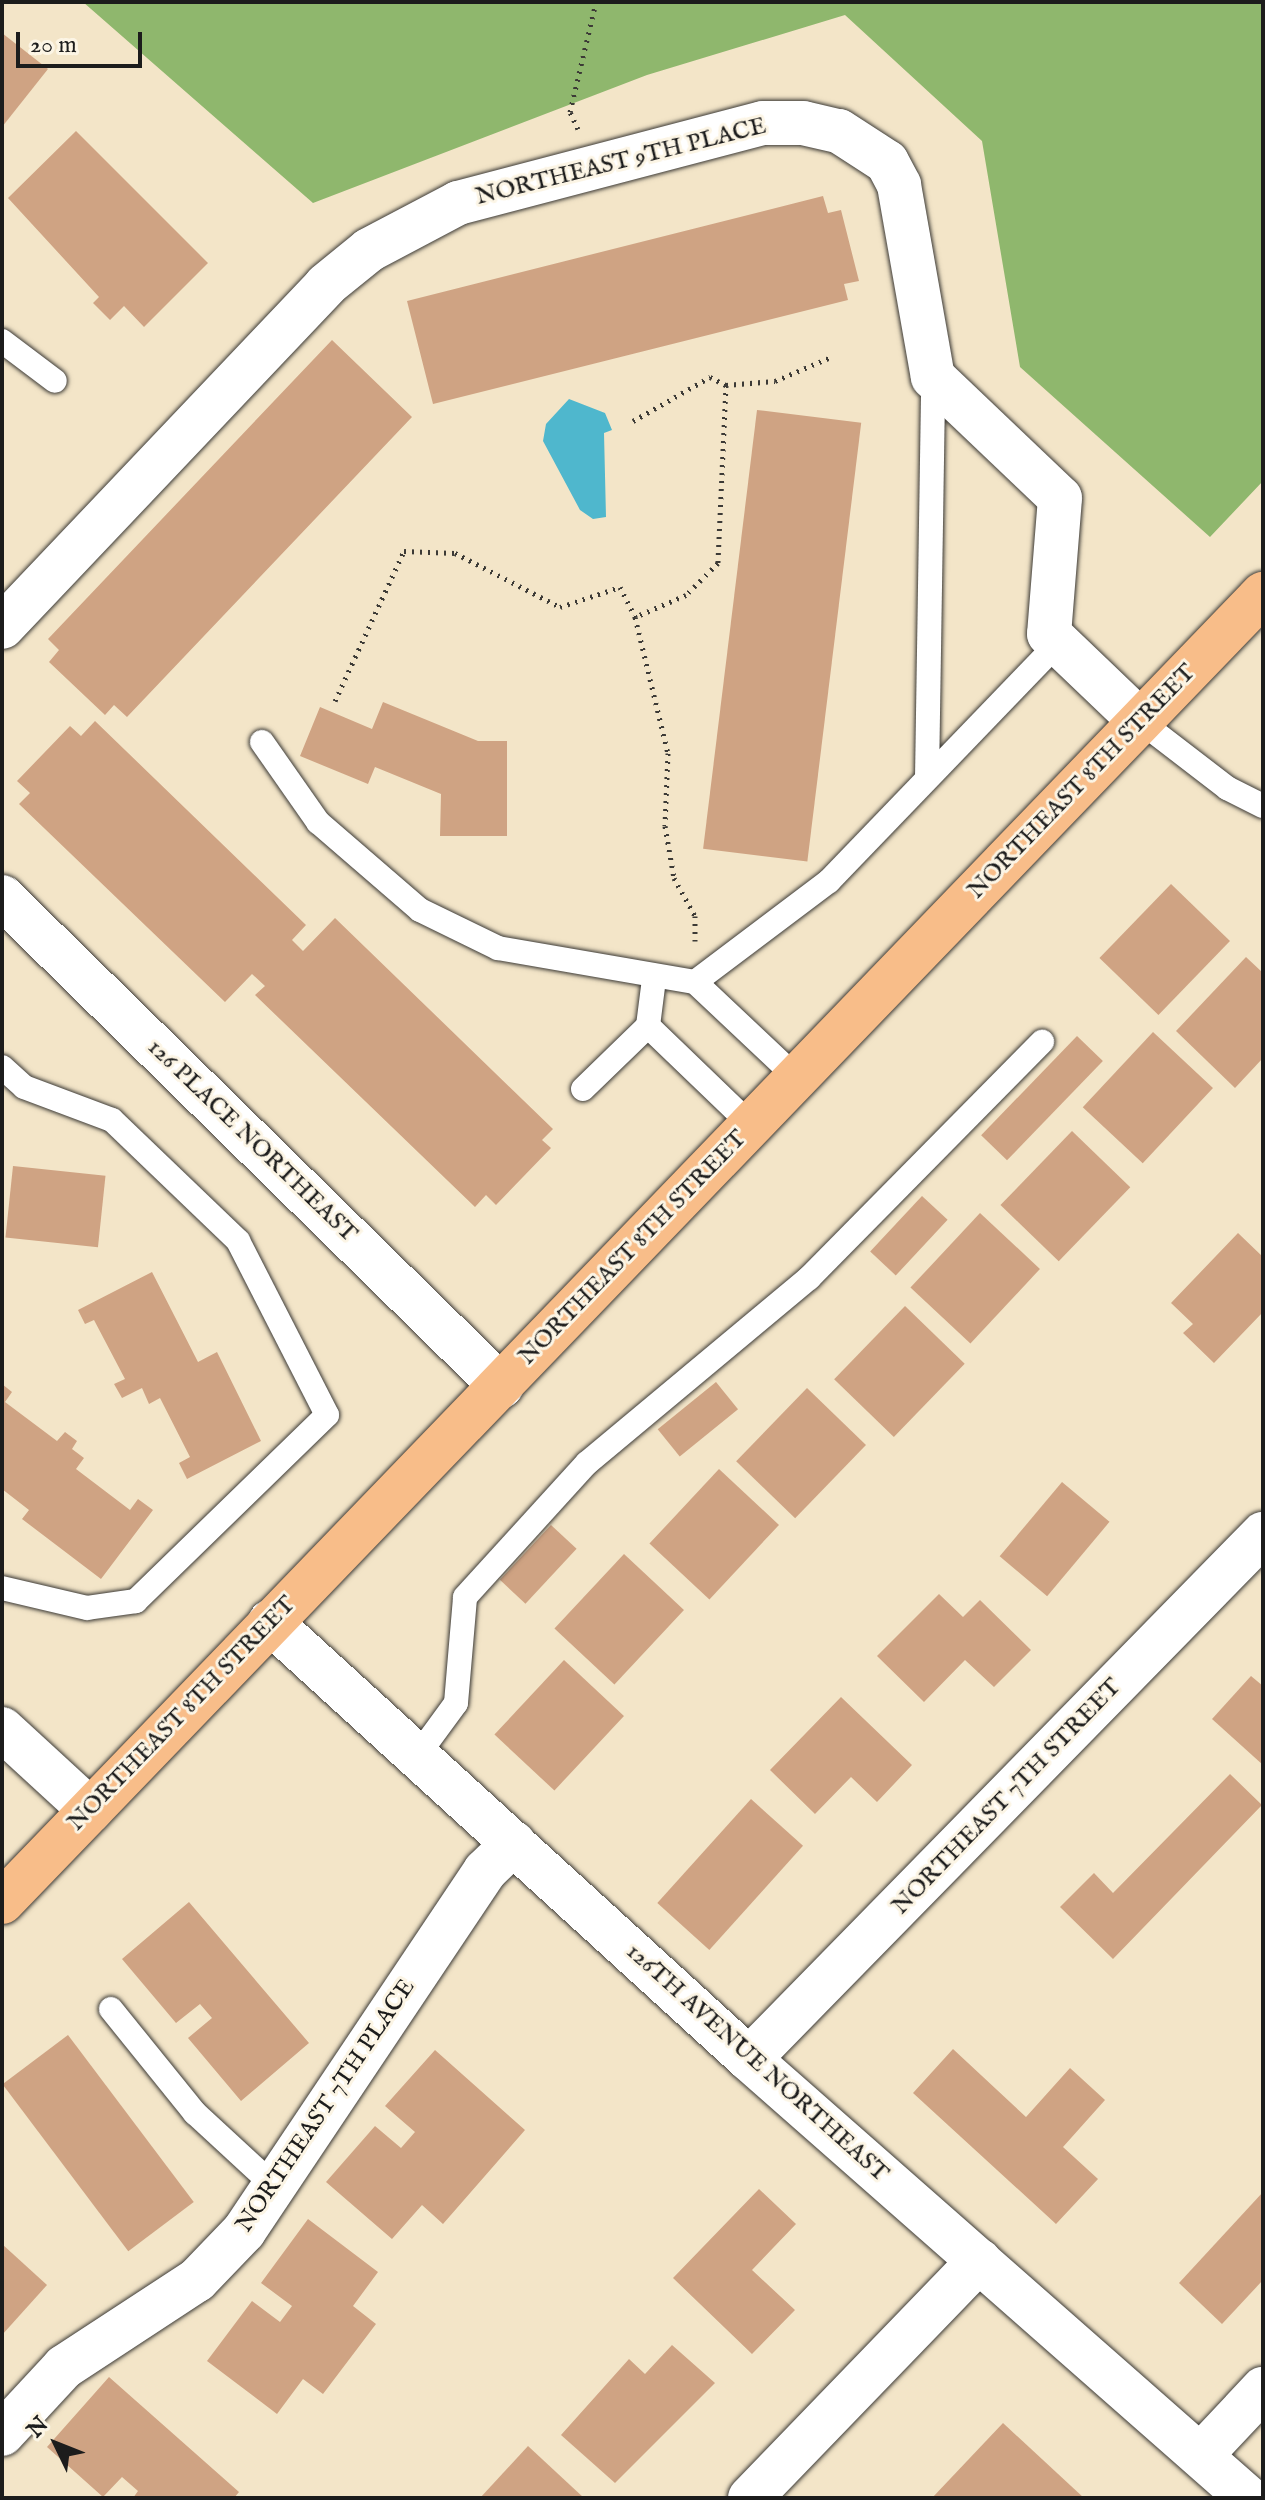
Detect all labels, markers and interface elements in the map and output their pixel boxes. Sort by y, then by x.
scale bar [20,16,146,66]
text: 20 m [30,30,77,61]
street label: NORTHEAST 9TH PLACE [473,112,769,212]
street label: NORTHEAST 8TH STREET [962,659,1202,905]
street label: 126 PLACE NORTHEAST [141,1033,363,1249]
street label: NORTHEAST 8TH STREET [513,1125,753,1371]
street label: NORTHEAST 8TH STREET [62,1591,302,1837]
street label: NORTHEAST 7TH STREET [887,1673,1127,1921]
street label: 126TH AVENUE NORTHEAST [620,1938,894,2188]
street label: NORTHEAST 7TH PLACE [230,1974,422,2238]
north arrow [16,2404,96,2484]
text: N [22,2411,55,2444]

